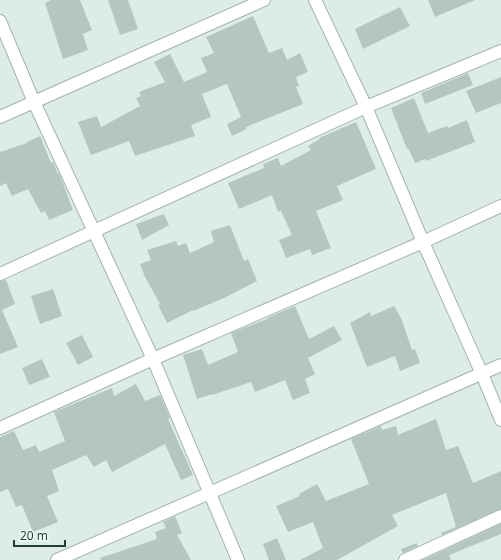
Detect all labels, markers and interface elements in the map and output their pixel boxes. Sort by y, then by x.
scale bar [14,522,65,548]
text: 20 m [20,527,48,544]

